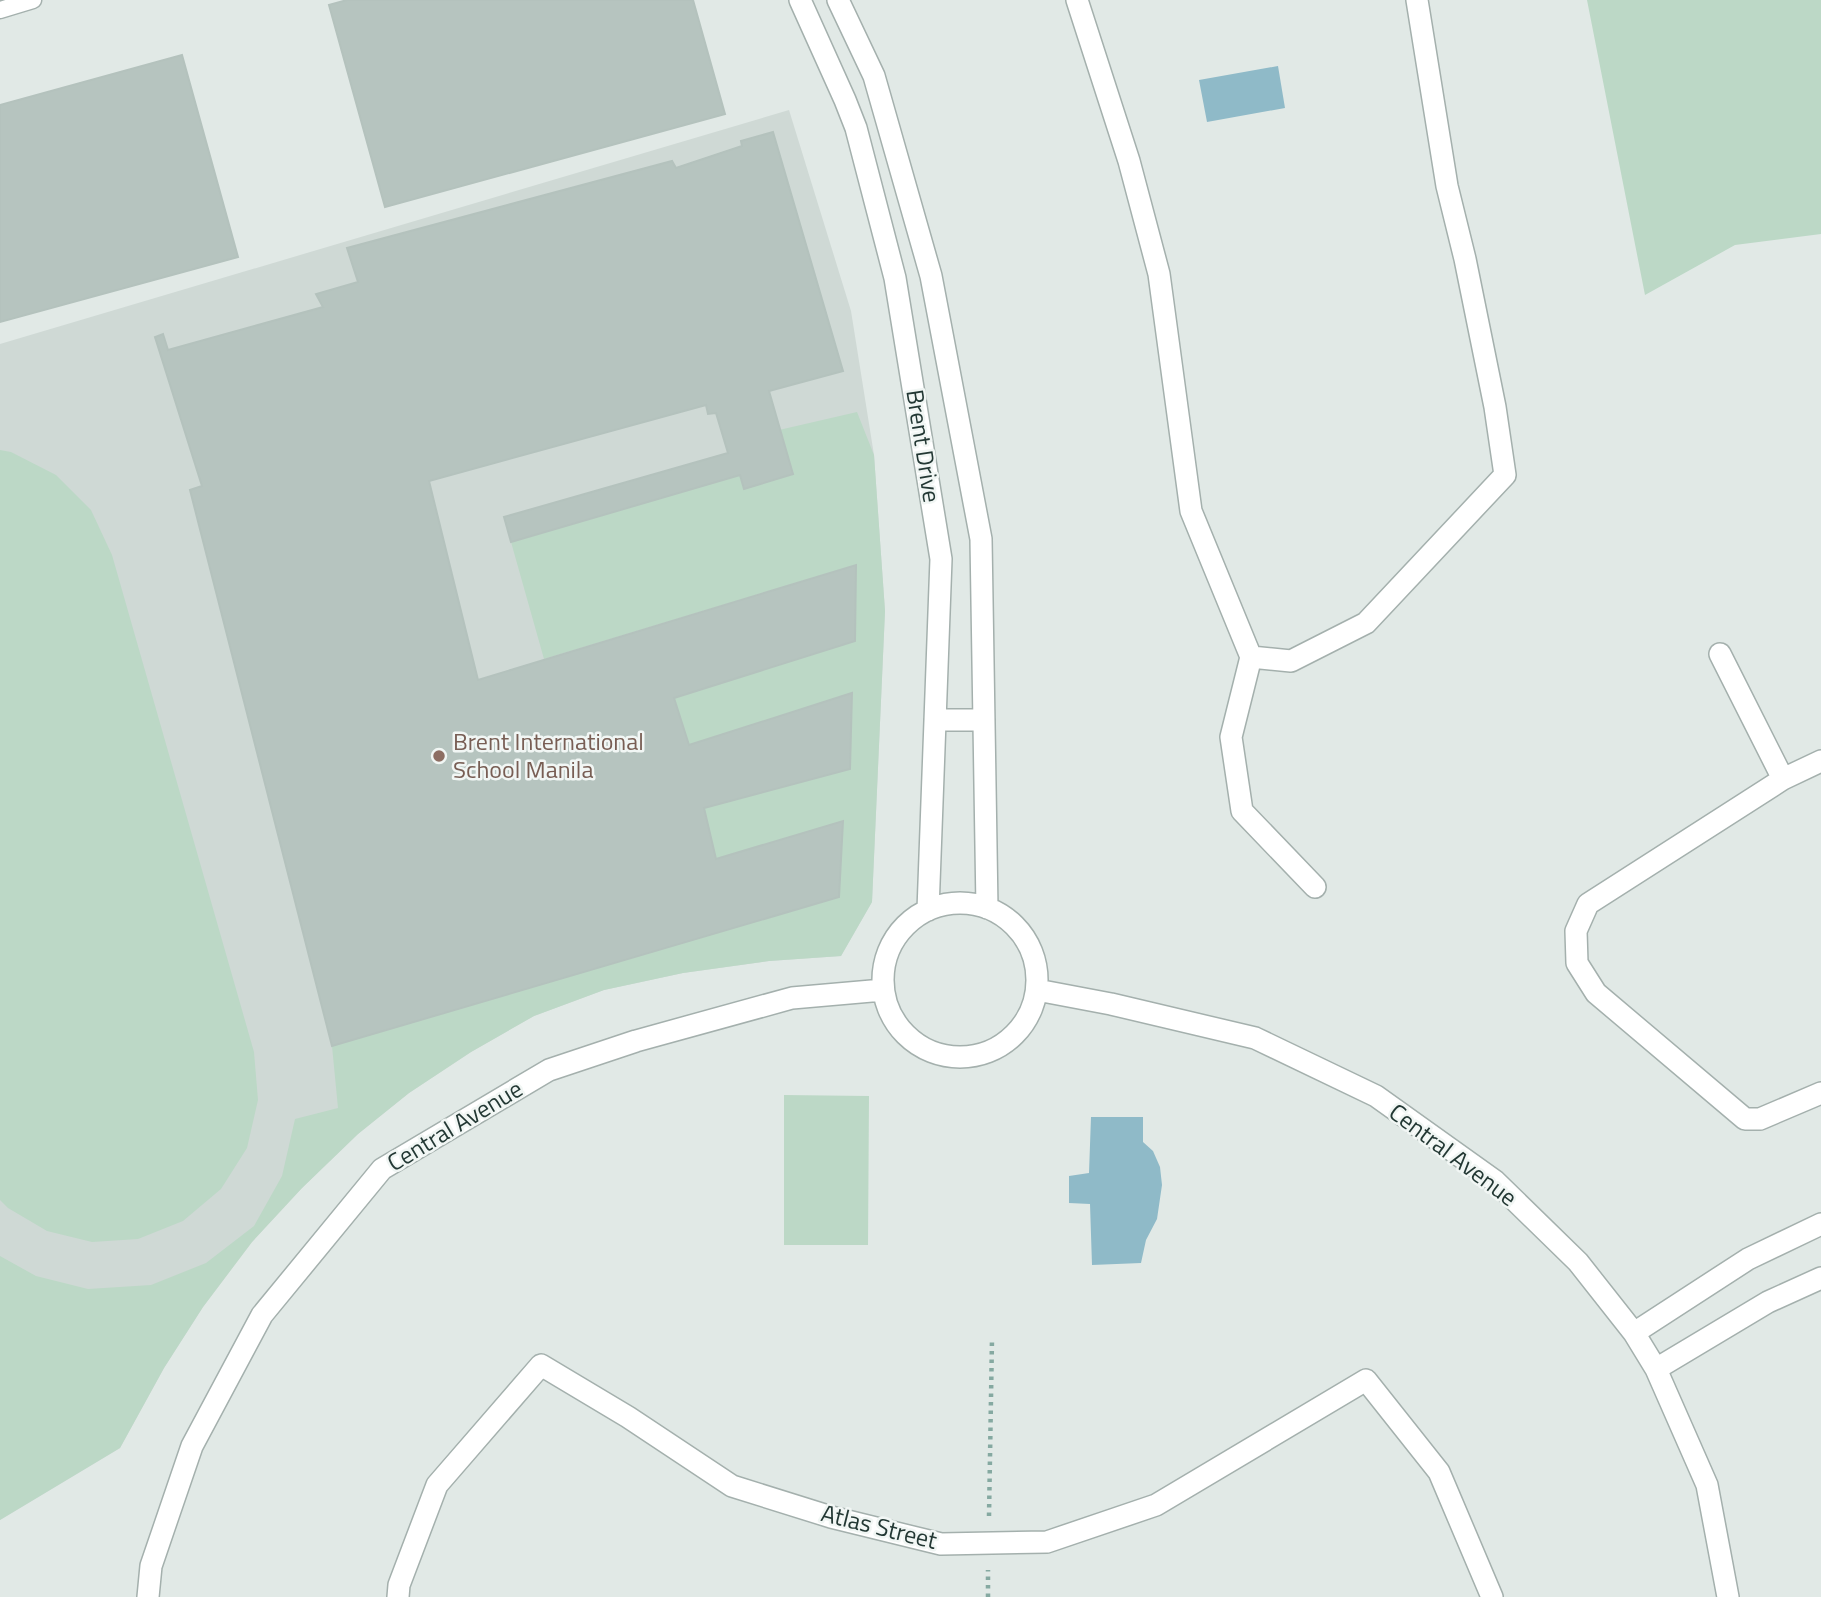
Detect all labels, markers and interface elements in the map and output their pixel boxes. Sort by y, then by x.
street label: Brent Drive [897,387,951,505]
place label: Brent International School Manila [453,723,644,787]
marker: Brent International School Manila [431,748,447,764]
street label: Central Avenue [380,1070,529,1180]
street label: Central Avenue [1382,1094,1525,1214]
street label: Atlas Street [818,1494,942,1558]

